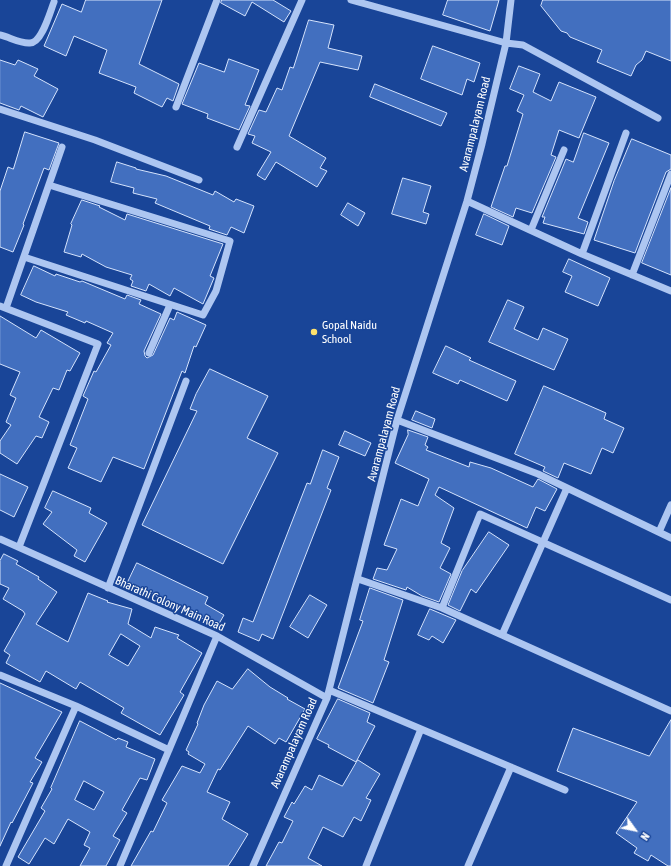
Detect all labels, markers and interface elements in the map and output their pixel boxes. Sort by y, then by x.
street label: Avarampalayam Road [456,75,494,173]
place label: Gopal Naidu School [322,318,377,346]
marker: Gopal Naidu School [309,327,319,337]
street label: Avarampalayam Road [364,385,404,483]
street label: Bharathi Colony Main Road [113,573,227,635]
street label: Avarampalayam Road [268,696,320,790]
north arrow [615,810,655,850]
text: N [638,831,652,843]

